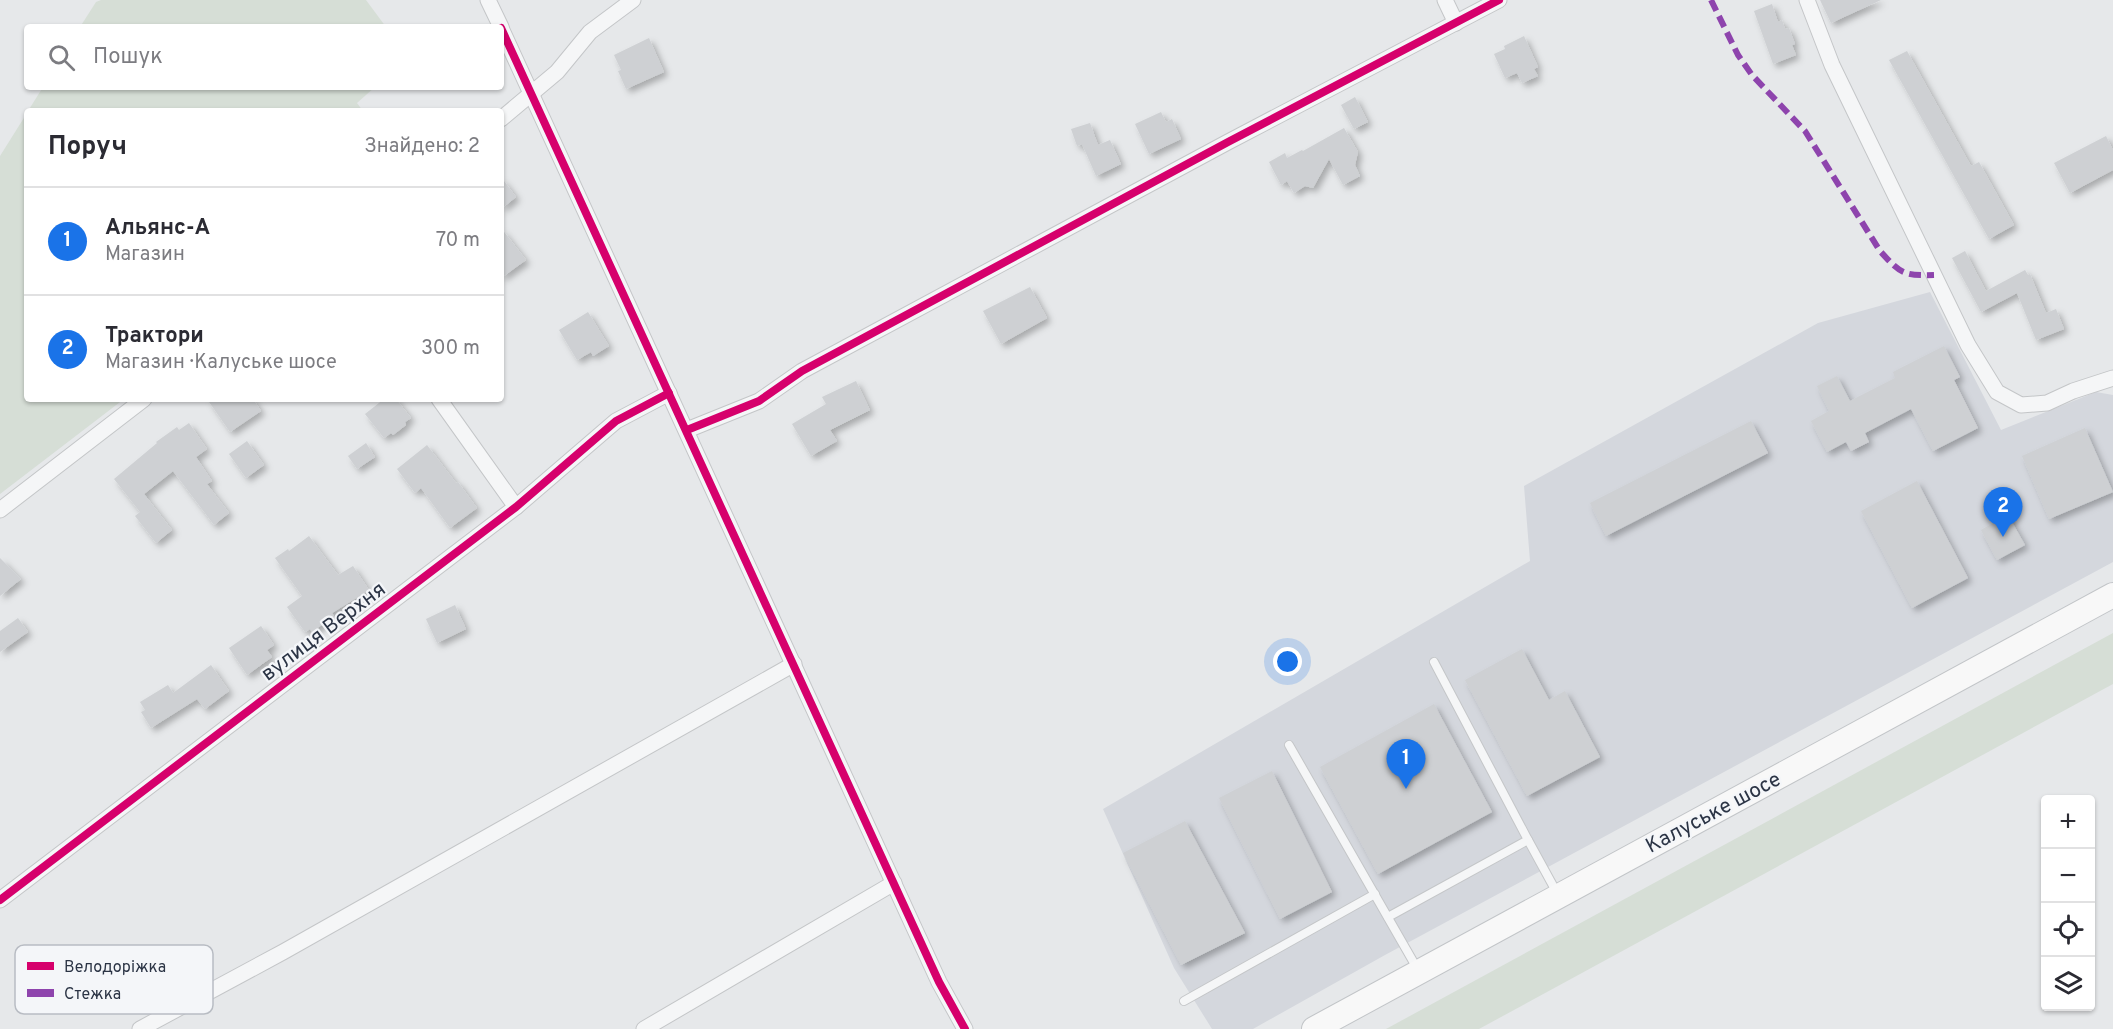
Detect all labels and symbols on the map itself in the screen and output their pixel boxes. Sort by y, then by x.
pin: 2 [1984,488,2022,537]
street label: вулиця Верхня [256,576,392,688]
your location [1273,647,1302,676]
pin: 1 [1386,740,1426,789]
street label: Калуське шосе [1641,766,1786,860]
legend [15,945,213,1014]
text: Велодоріжка [64,958,166,978]
text: Стежка [64,985,121,1005]

